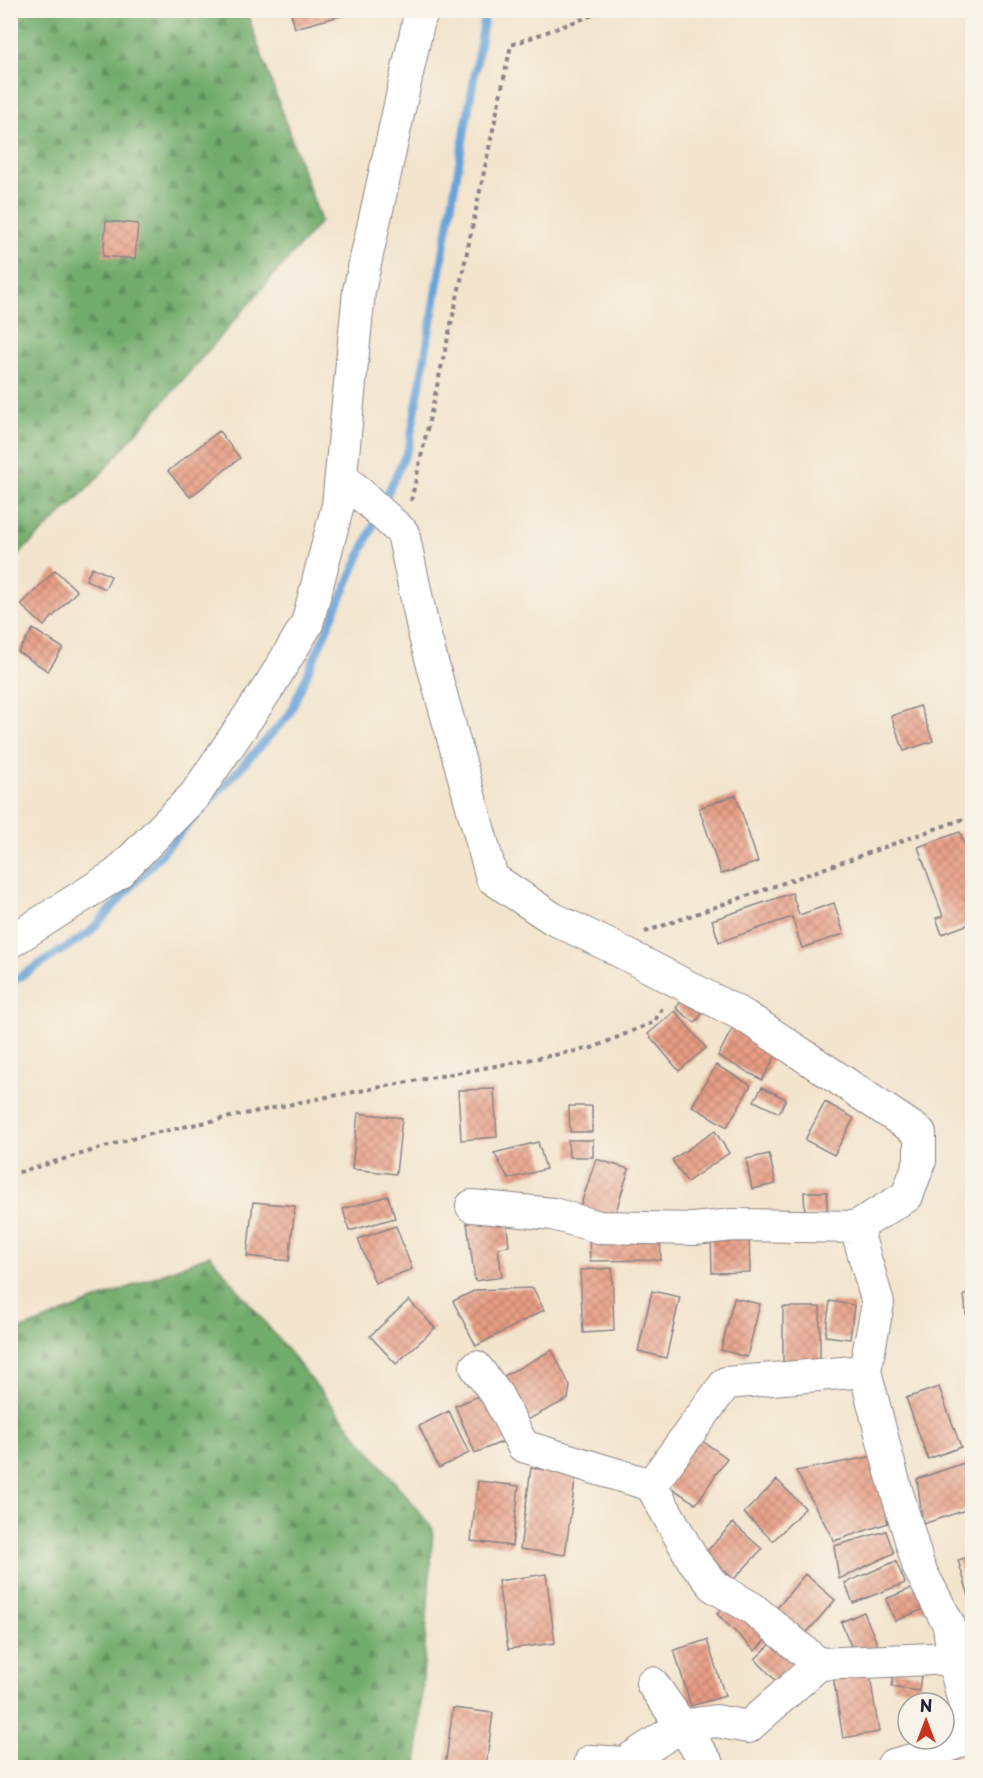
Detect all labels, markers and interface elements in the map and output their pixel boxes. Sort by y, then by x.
north arrow [896,1691,956,1751]
text: N [920,1693,932,1717]

